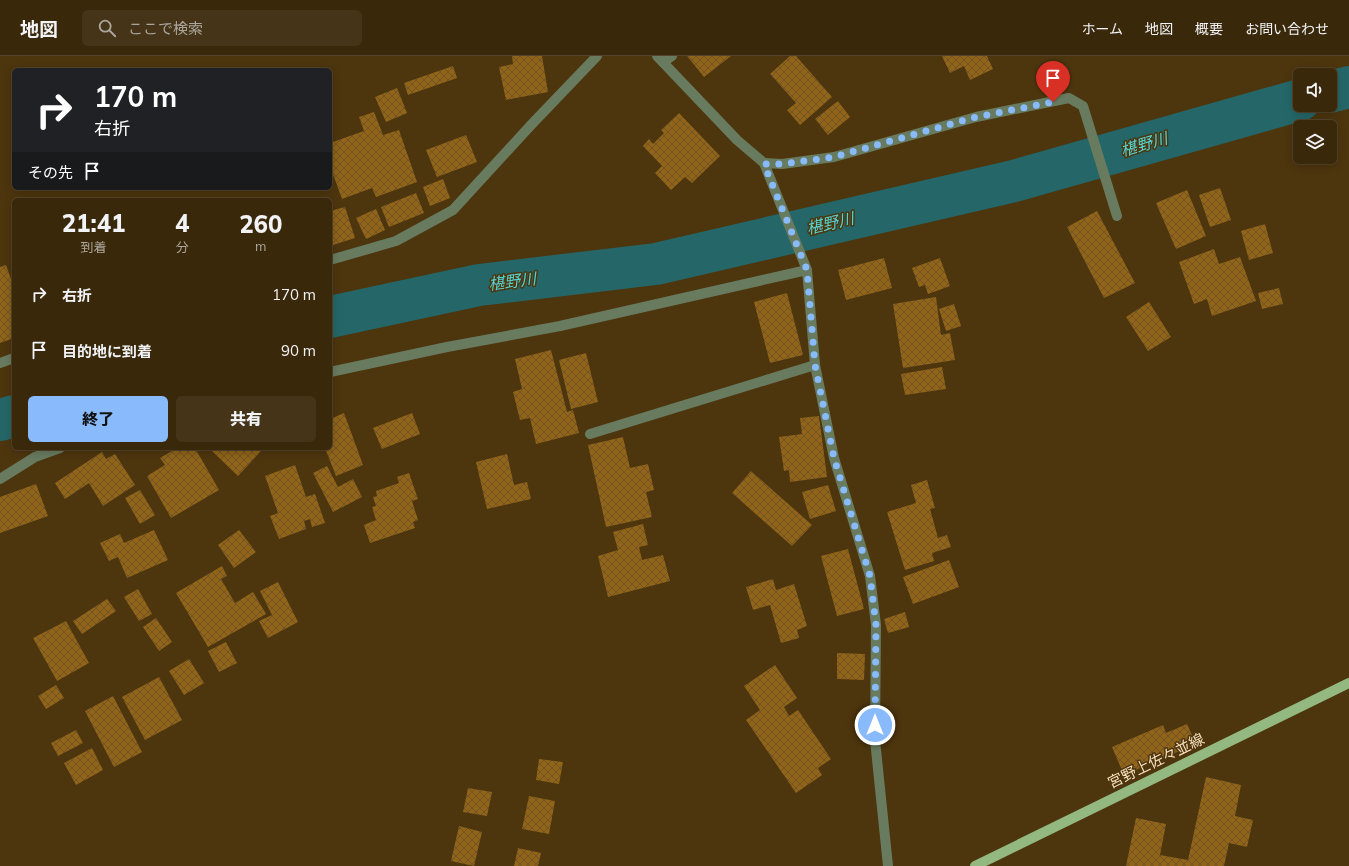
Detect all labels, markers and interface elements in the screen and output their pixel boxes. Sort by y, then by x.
search box [82,10,362,46]
text: 地図 [20,17,58,41]
icon: search [96,17,118,39]
text: ここで検索 [128,19,203,38]
text: ホーム [1081,20,1123,38]
text: 地図 [1145,20,1173,38]
text: 概要 [1195,20,1223,38]
text: お問い合わせ [1245,20,1329,38]
pin [1036,61,1070,102]
icon: arrive [1042,67,1064,89]
map controls [1293,68,1337,164]
button: sound [1293,68,1337,112]
text: 170 m [94,79,177,114]
icon: right [28,84,80,136]
text: 右折 [94,117,130,140]
button: layers [1293,120,1337,164]
water label: 椹野川 [1118,127,1172,160]
icon: arrive [81,160,103,182]
text: その先 [28,163,73,182]
water label: 椹野川 [804,207,858,238]
text: 21:41 [62,208,125,238]
text: 4 [175,208,190,238]
text: 260 [239,209,282,239]
text: m [255,238,266,254]
text: 到着 [81,239,107,255]
text: 分 [176,239,189,255]
water label: 椹野川 [487,268,539,294]
icon: right [28,283,50,305]
text: 170 m [272,285,316,304]
text: 右折 [62,286,92,305]
icon: arrive [28,339,50,361]
text: 90 m [281,341,316,360]
text: 目的地に到着 [62,342,152,361]
button: 終了 [28,396,168,442]
button: 共有 [176,396,316,442]
position arrow [854,704,896,746]
street label: 宮野上佐々並線 [1104,729,1207,792]

